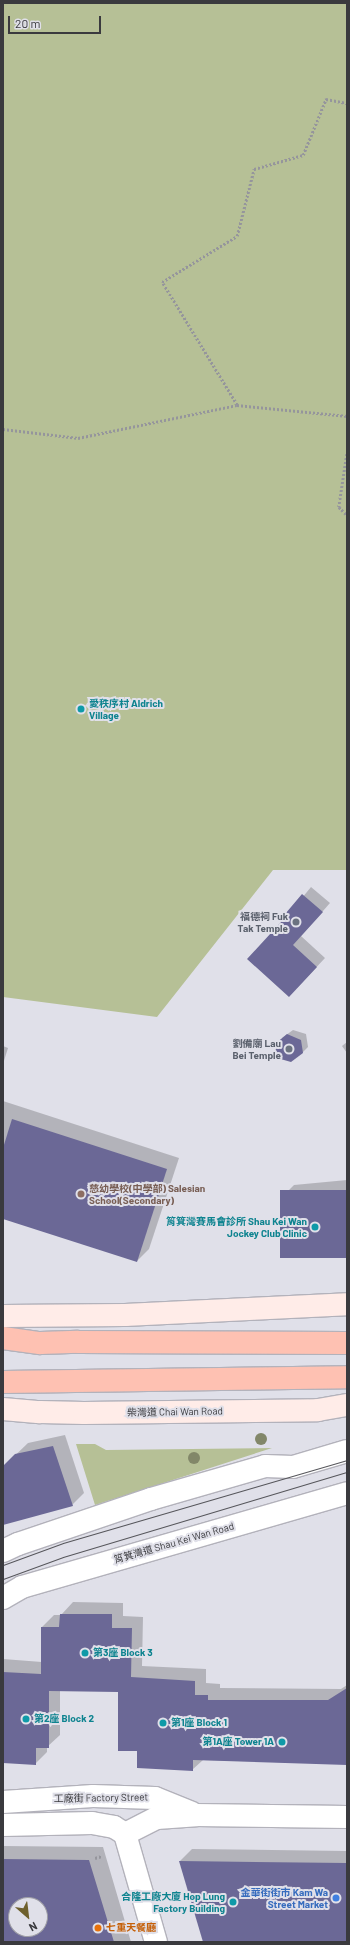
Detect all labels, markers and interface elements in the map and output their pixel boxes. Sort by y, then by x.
scale bar [10,8,103,34]
text: 20 m [15,16,41,30]
place label: 愛秩序村 Aldrich Village [89,697,163,720]
marker: 愛秩序村 Aldrich Village [76,704,86,714]
place label: 福德祠 Fuk Tak Temple [238,910,288,934]
marker: 福德祠 Fuk Tak Temple [291,917,301,927]
place label: 劉備廟 Lau Bei Temple [232,1037,281,1060]
marker: 劉備廟 Lau Bei Temple [284,1044,294,1054]
place label: 慈幼學校(中學部) Salesian School(Secondary) [89,1182,205,1206]
marker: 慈幼學校(中學部) Salesian School(Secondary) [76,1189,86,1199]
place label: 筲箕灣賽馬會診所 Shau Kei Wan Jockey Club Clinic [166,1215,307,1238]
marker: 筲箕灣賽馬會診所 Shau Kei Wan Jockey Club Clinic [310,1222,320,1232]
street label: 柴灣道 Chai Wan Road [127,1405,223,1419]
street label: 筲箕灣道 Shau Kei Wan Road [113,1520,235,1566]
place label: 第3座 Block 3 [93,1647,153,1659]
marker: 第3座 Block 3 [80,1648,90,1658]
place label: 第2座 Block 2 [34,1713,94,1725]
marker: 第2座 Block 2 [21,1714,31,1724]
place label: 第1座 Block 1 [171,1717,227,1729]
marker: 第1座 Block 1 [158,1718,168,1728]
place label: 第1A座 Tower 1A [202,1736,274,1748]
marker: 第1A座 Tower 1A [277,1737,287,1747]
street label: 工廠街 Factory Street [54,1791,148,1805]
place label: 金華街街市 Kam Wa Street Market [241,1886,328,1910]
place label: 合隆工廠大廈 Hop Lung Factory Building [121,1890,225,1914]
marker: 金華街街市 Kam Wa Street Market [331,1893,341,1903]
north arrow [8,1897,48,1937]
marker: 合隆工廠大廈 Hop Lung Factory Building [228,1897,238,1907]
text: N [27,1920,40,1935]
place label: 七重天餐廳 [106,1922,156,1934]
marker: 七重天餐廳 [93,1923,103,1933]

